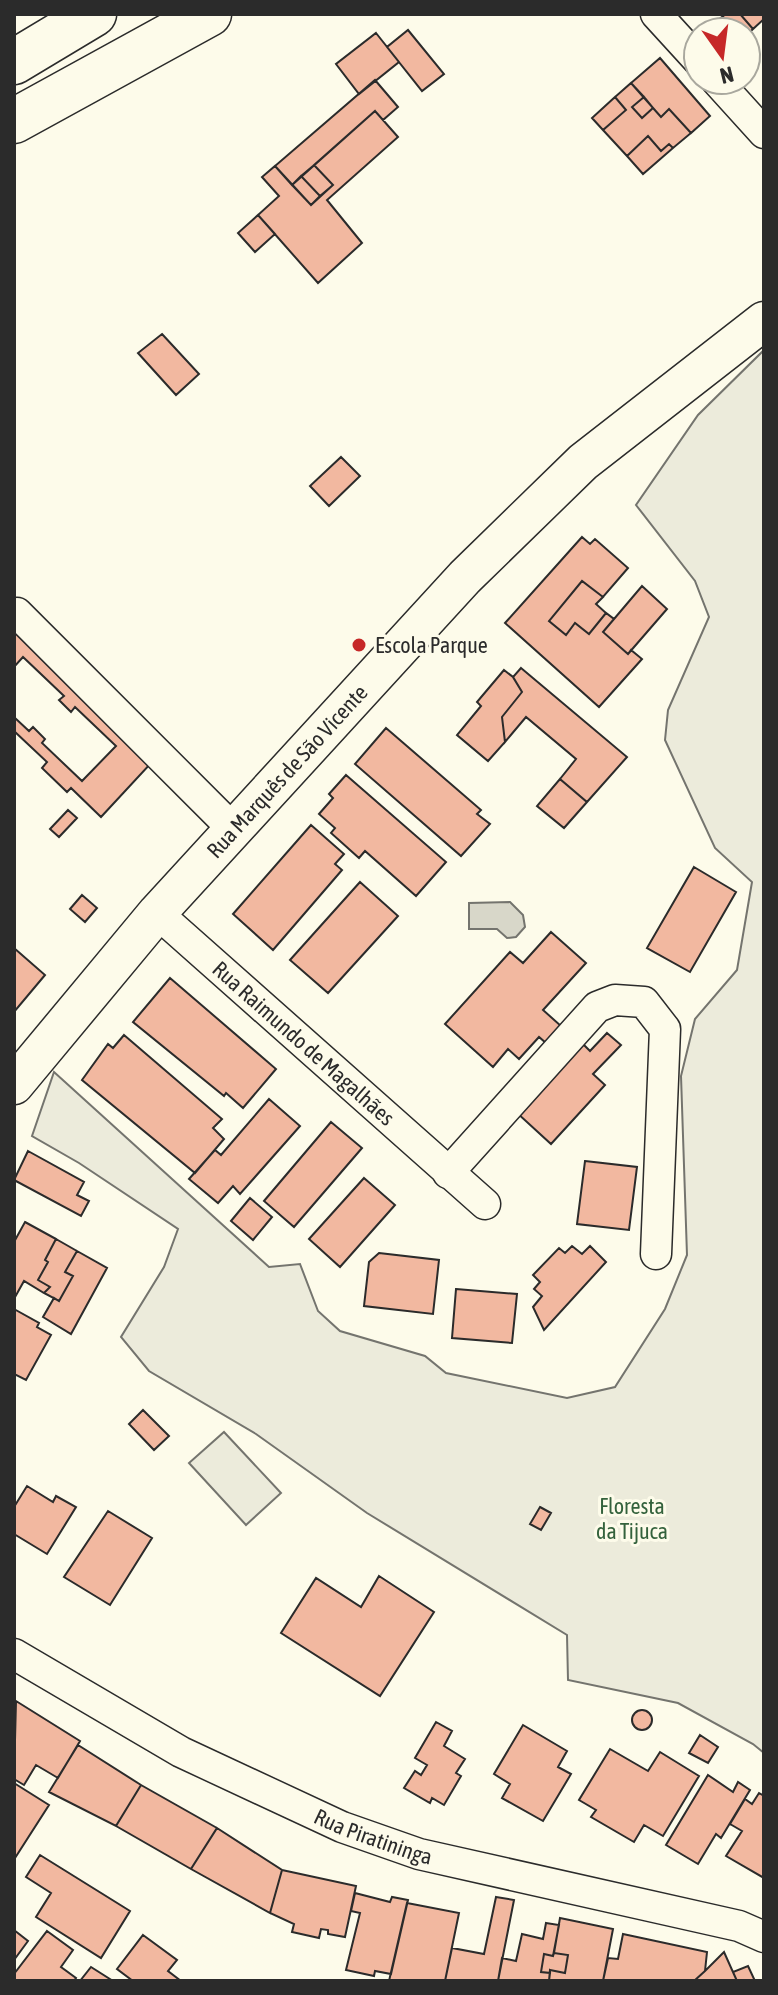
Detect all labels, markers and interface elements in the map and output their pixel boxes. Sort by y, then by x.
north arrow [682,16,762,96]
text: N [717,61,736,90]
place label: Escola Parque [375,632,488,658]
marker: Escola Parque [350,636,368,654]
street label: Rua Marquês de São Vicente [201,679,373,863]
street label: Rua Raimundo de Magalhães [207,956,400,1131]
park label: Floresta da Tijuca [596,1493,668,1544]
street label: Rua Piratininga [310,1803,435,1870]

